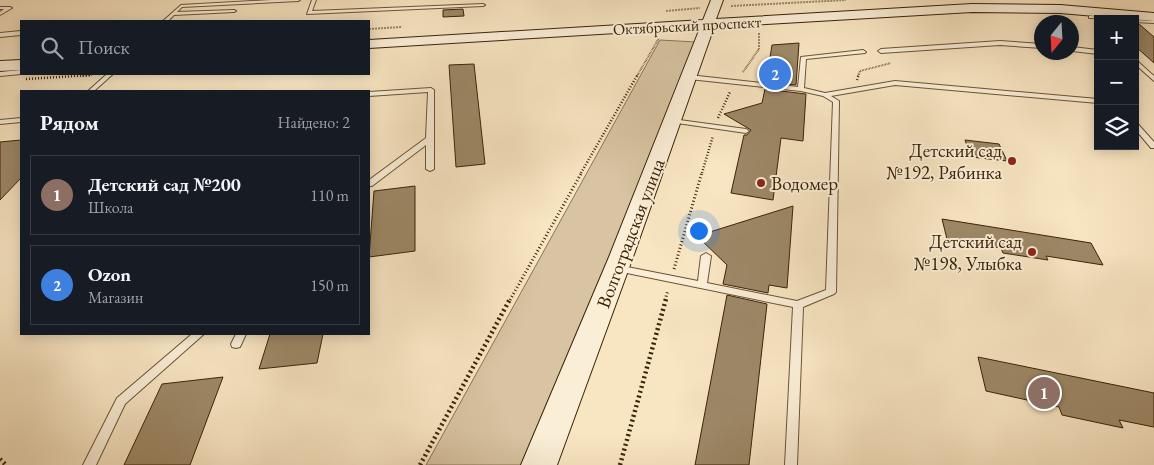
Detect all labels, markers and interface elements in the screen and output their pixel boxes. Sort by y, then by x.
street label: Октябрьский проспект [612,11,762,40]
north arrow [1034,15,1079,60]
map controls [1094,15,1139,150]
button: + [1094,15,1139,60]
search box [20,20,370,75]
icon: search [38,34,66,62]
text: Поиск [78,35,130,60]
pin: 2 [759,55,791,93]
button: − [1094,60,1139,105]
button: layers [1094,105,1139,150]
text: Рядом [40,109,99,136]
text: Найдено: 2 [278,112,350,133]
place label: Детский сад №192, Рябинка [886,138,1002,185]
street label: Волгоградская улица [590,154,671,312]
marker: Детский сад №192, Рябинка [1006,155,1018,167]
place label: Водомер [771,171,838,196]
text: Детский сад №200 [88,172,241,197]
marker: Водомер [755,177,767,189]
text: 1 [53,185,61,206]
text: 110 m [310,185,349,206]
text: Школа [88,197,133,218]
your location [686,218,712,244]
place label: Детский сад №198, Улыбка [914,229,1022,276]
marker: Детский сад №198, Улыбка [1026,246,1038,258]
text: Ozon [88,262,131,287]
text: 2 [53,275,61,296]
text: 150 m [310,275,349,296]
text: Магазин [88,287,143,308]
pin: 1 [1028,374,1060,412]

